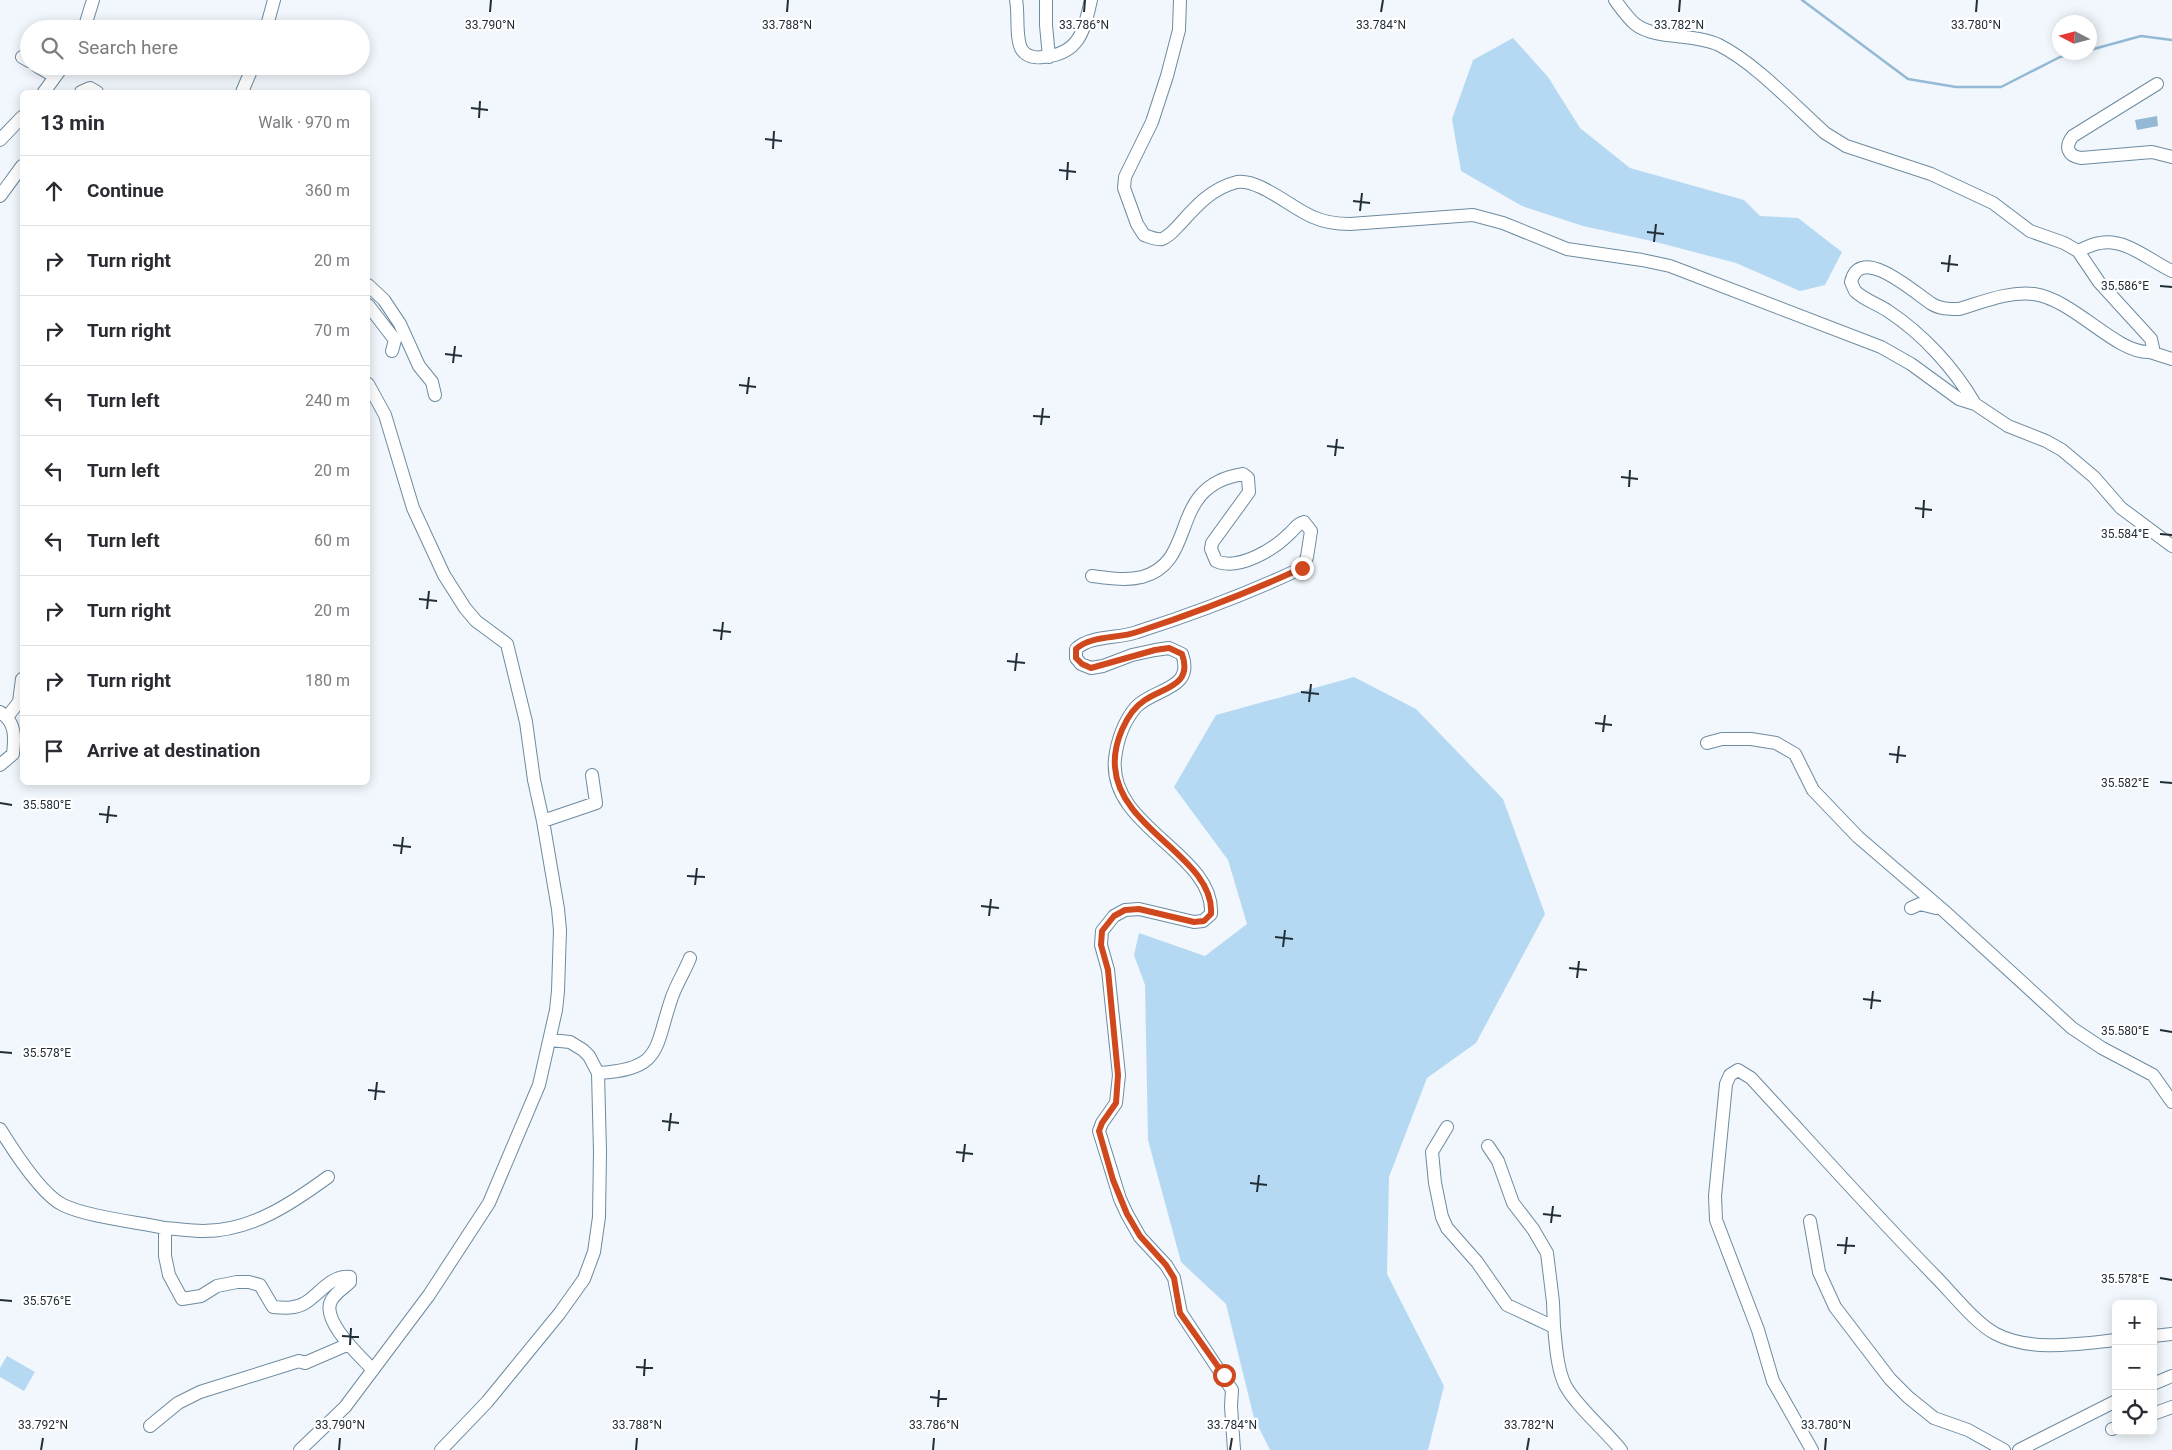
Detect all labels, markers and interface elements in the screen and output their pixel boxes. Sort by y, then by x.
north arrow [2052,15,2097,60]
text: 33.790°N [465,18,515,32]
text: 33.788°N [762,18,812,32]
text: 33.786°N [1059,18,1109,32]
text: 33.784°N [1356,18,1406,32]
text: 33.782°N [1654,18,1704,32]
text: 33.780°N [1951,18,2001,32]
search box [20,20,370,75]
icon: search [38,34,66,62]
text: Search here [78,36,178,59]
text: 13 min [40,111,105,135]
text: Walk · 970 m [258,113,350,132]
icon: ahead [40,177,68,205]
text: Continue [87,179,164,202]
text: 360 m [305,181,350,200]
icon: right [40,247,68,275]
text: Turn right [87,249,171,272]
text: 20 m [314,251,350,270]
text: 35.586°E [2101,279,2149,293]
icon: right [40,317,68,345]
text: Turn right [87,319,171,342]
text: 70 m [314,321,350,340]
icon: left [40,387,68,415]
text: Turn left [87,389,160,412]
text: 240 m [305,391,350,410]
icon: left [40,457,68,485]
text: Turn left [87,459,160,482]
text: 20 m [314,461,350,480]
icon: left [40,527,68,555]
text: 35.584°E [2101,527,2149,541]
text: Turn left [87,529,160,552]
text: 60 m [314,531,350,550]
route end [1291,557,1314,580]
icon: right [40,597,68,625]
text: Turn right [87,599,171,622]
text: 20 m [314,601,350,620]
icon: right [40,667,68,695]
text: Turn right [87,669,171,692]
text: 180 m [305,671,350,690]
icon: arrive [40,737,68,765]
text: Arrive at destination [87,739,260,762]
text: 35.582°E [2101,776,2149,790]
text: 35.580°E [23,798,71,812]
text: 35.580°E [2101,1024,2149,1038]
text: 35.578°E [23,1046,71,1060]
text: 35.578°E [2101,1272,2149,1286]
text: 35.576°E [23,1294,71,1308]
map controls [2112,1300,2157,1435]
button: + [2112,1300,2157,1345]
button: − [2112,1345,2157,1390]
route start [1213,1364,1236,1387]
button: locate [2112,1390,2157,1435]
text: 33.792°N [18,1418,68,1432]
text: 33.790°N [315,1418,365,1432]
text: 33.788°N [612,1418,662,1432]
text: 33.786°N [909,1418,959,1432]
text: 33.784°N [1207,1418,1257,1432]
text: 33.782°N [1504,1418,1554,1432]
text: 33.780°N [1801,1418,1851,1432]

